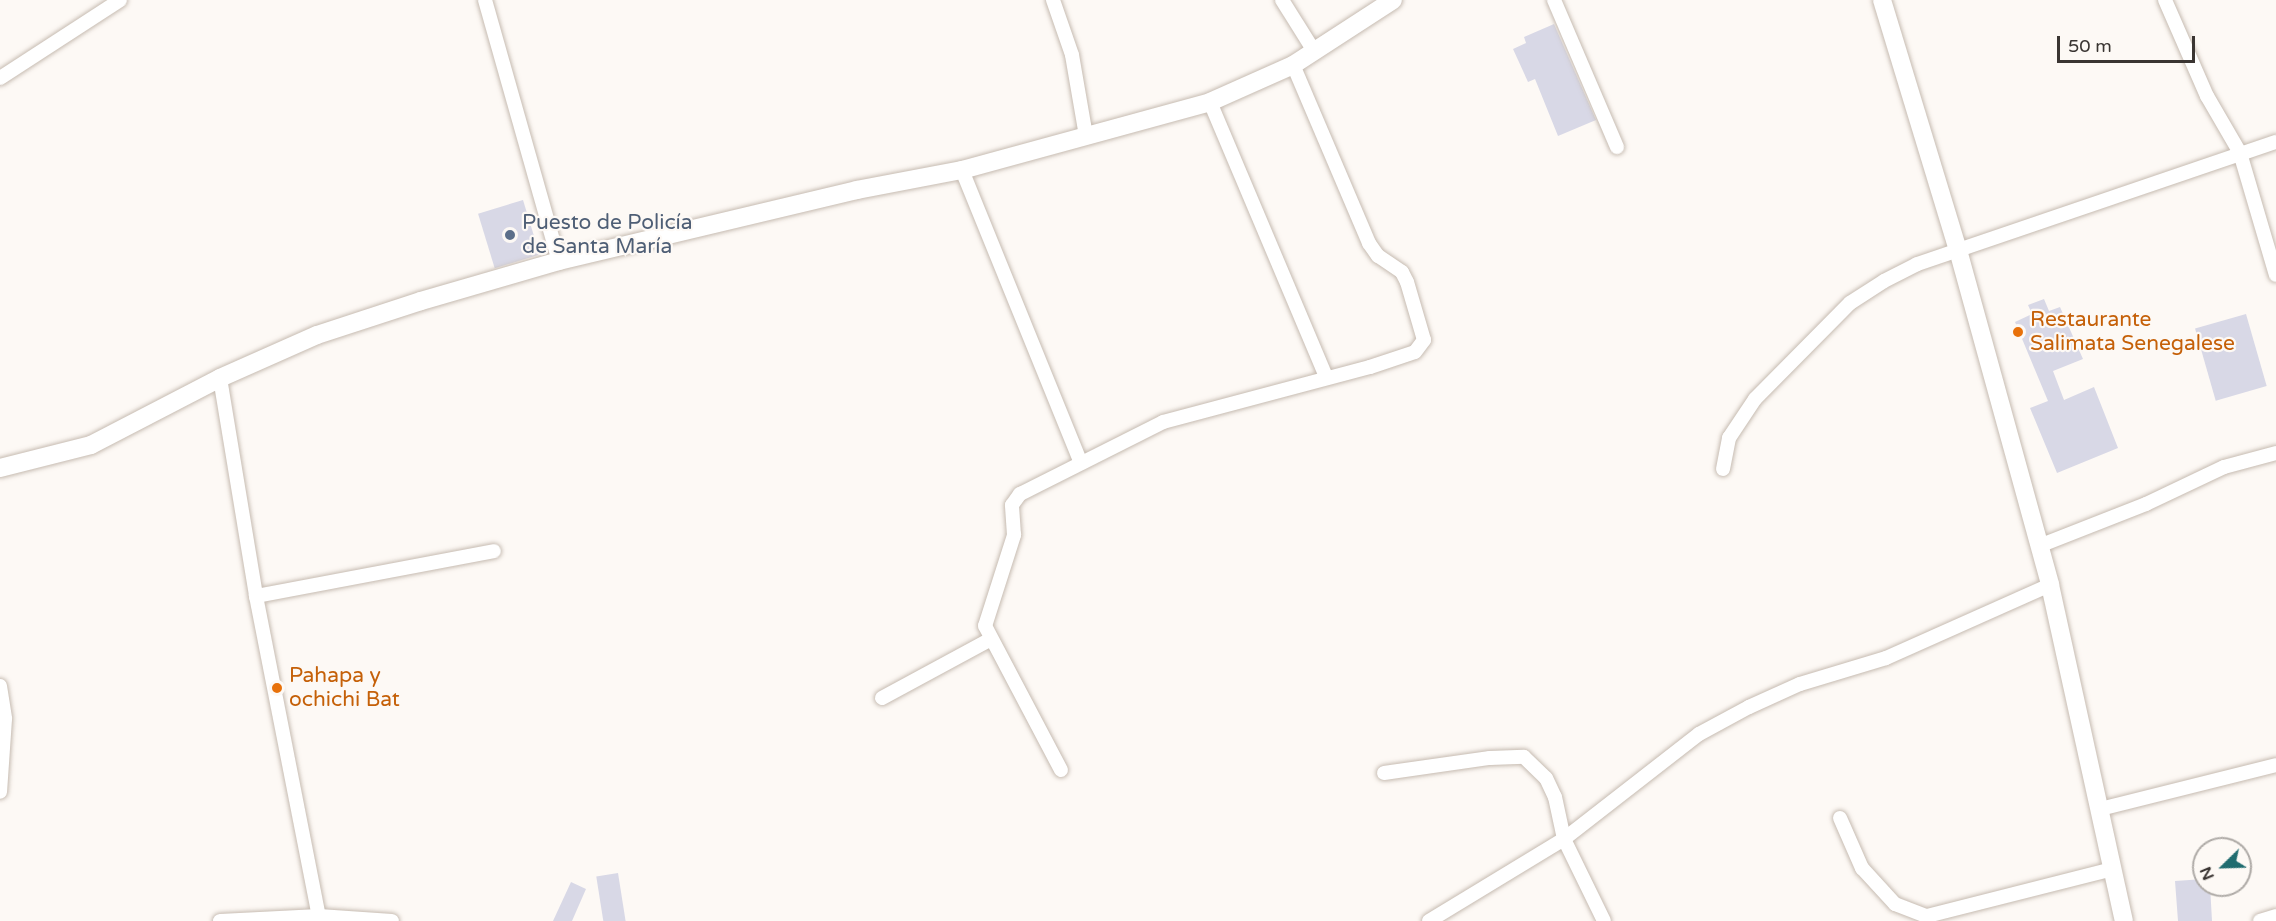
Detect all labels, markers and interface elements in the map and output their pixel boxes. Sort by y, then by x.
scale bar [2060,24,2198,62]
text: 50 m [2068,35,2112,57]
place label: Puesto de Policía de Santa María [522,210,693,260]
marker: Puesto de Policía de Santa María [503,228,517,242]
place label: Restaurante Salimata Senegalese [2030,307,2235,357]
marker: Restaurante Salimata Senegalese [2011,325,2025,339]
place label: Pahapa y ochichi Bat [289,663,400,713]
marker: Pahapa y ochichi Bat [270,681,284,695]
north arrow [2192,837,2252,897]
text: N [2196,863,2219,883]

